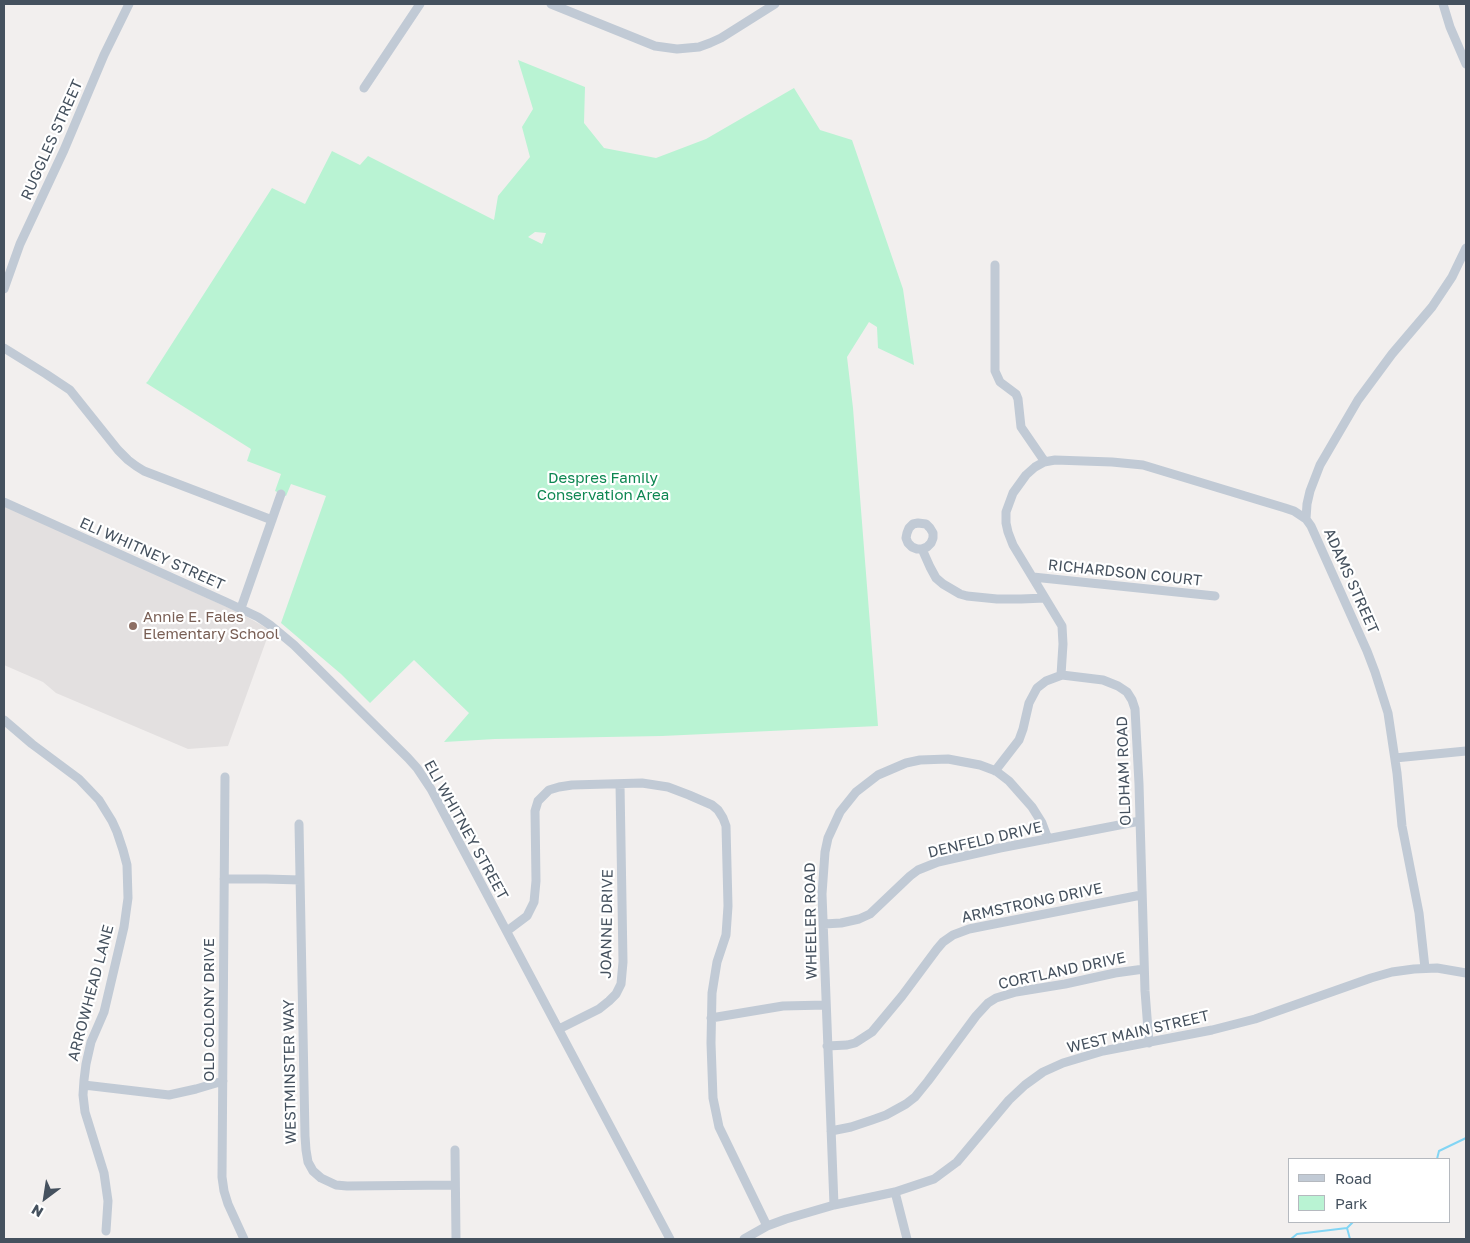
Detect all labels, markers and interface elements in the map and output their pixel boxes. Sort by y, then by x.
street label: RUGGLES STREET [17,77,87,203]
park label: Despres Family Conservation Area [537,469,669,504]
street label: ELI WHITNEY STREET [77,514,227,594]
street label: ADAMS STREET [1320,526,1382,636]
street label: RICHARDSON COURT [1047,556,1203,590]
place label: Annie E. Fales Elementary School [143,608,279,643]
marker: Annie E. Fales Elementary School [127,620,139,632]
street label: OLDHAM ROAD [1113,716,1135,826]
street label: ELI WHITNEY STREET [420,757,512,903]
street label: DENFELD DRIVE [926,818,1044,862]
street label: WHEELER ROAD [801,862,821,980]
street label: JOANNE DRIVE [597,869,617,979]
street label: ARMSTRONG DRIVE [960,879,1104,927]
street label: ARROWHEAD LANE [64,923,118,1063]
street label: OLD COLONY DRIVE [200,938,218,1082]
street label: CORTLAND DRIVE [997,949,1127,993]
street label: WESTMINSTER WAY [280,999,300,1145]
street label: WEST MAIN STREET [1065,1007,1211,1057]
legend [1288,1158,1450,1223]
text: Road [1335,1169,1372,1187]
north arrow [20,1173,70,1223]
text: Park [1335,1194,1367,1212]
text: N [28,1201,46,1221]

